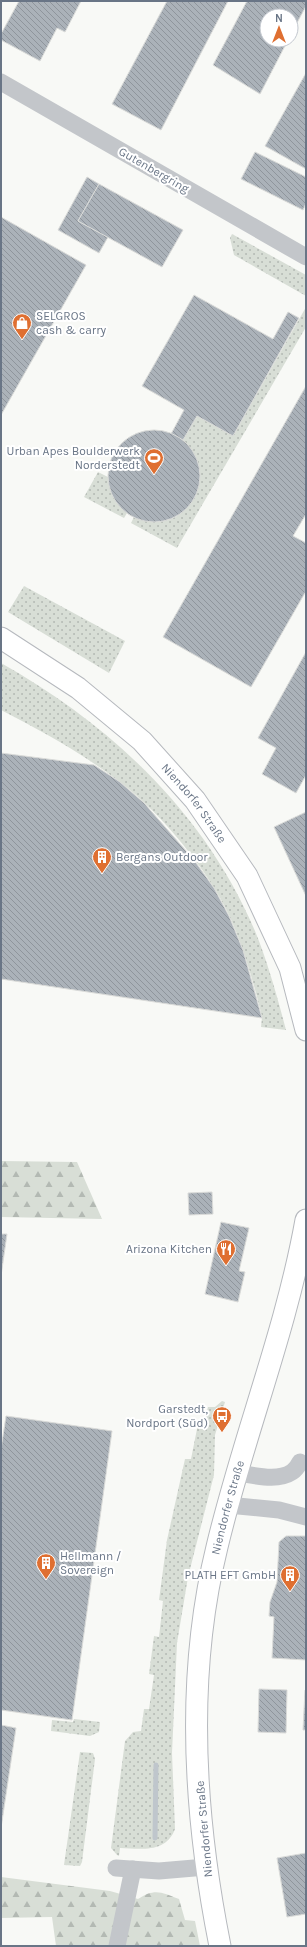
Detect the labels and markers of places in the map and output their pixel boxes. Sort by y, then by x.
place label: SELGROS cash & carry [36,309,106,337]
shop icon: SELGROS cash & carry [11,312,33,340]
place label: Urban Apes Boulderwerk Norderstedt [7,444,140,472]
sports icon: Urban Apes Boulderwerk Norderstedt [143,447,165,475]
building icon: Bergans Outdoor [91,846,113,874]
place label: Bergans Outdoor [116,850,208,864]
restaurant icon: Arizona Kitchen [215,1238,237,1266]
place label: Arizona Kitchen [126,1242,212,1256]
place label: Garstedt, Nordport (Süd) [126,1402,208,1430]
bus stop icon: Garstedt, Nordport (Süd) [211,1405,233,1433]
place label: Hellmann / Sovereign [60,1549,121,1577]
building icon: Hellmann / Sovereign [35,1552,57,1580]
building icon: PLATH EFT GmbH [279,1564,301,1592]
place label: PLATH EFT GmbH [184,1568,276,1582]

